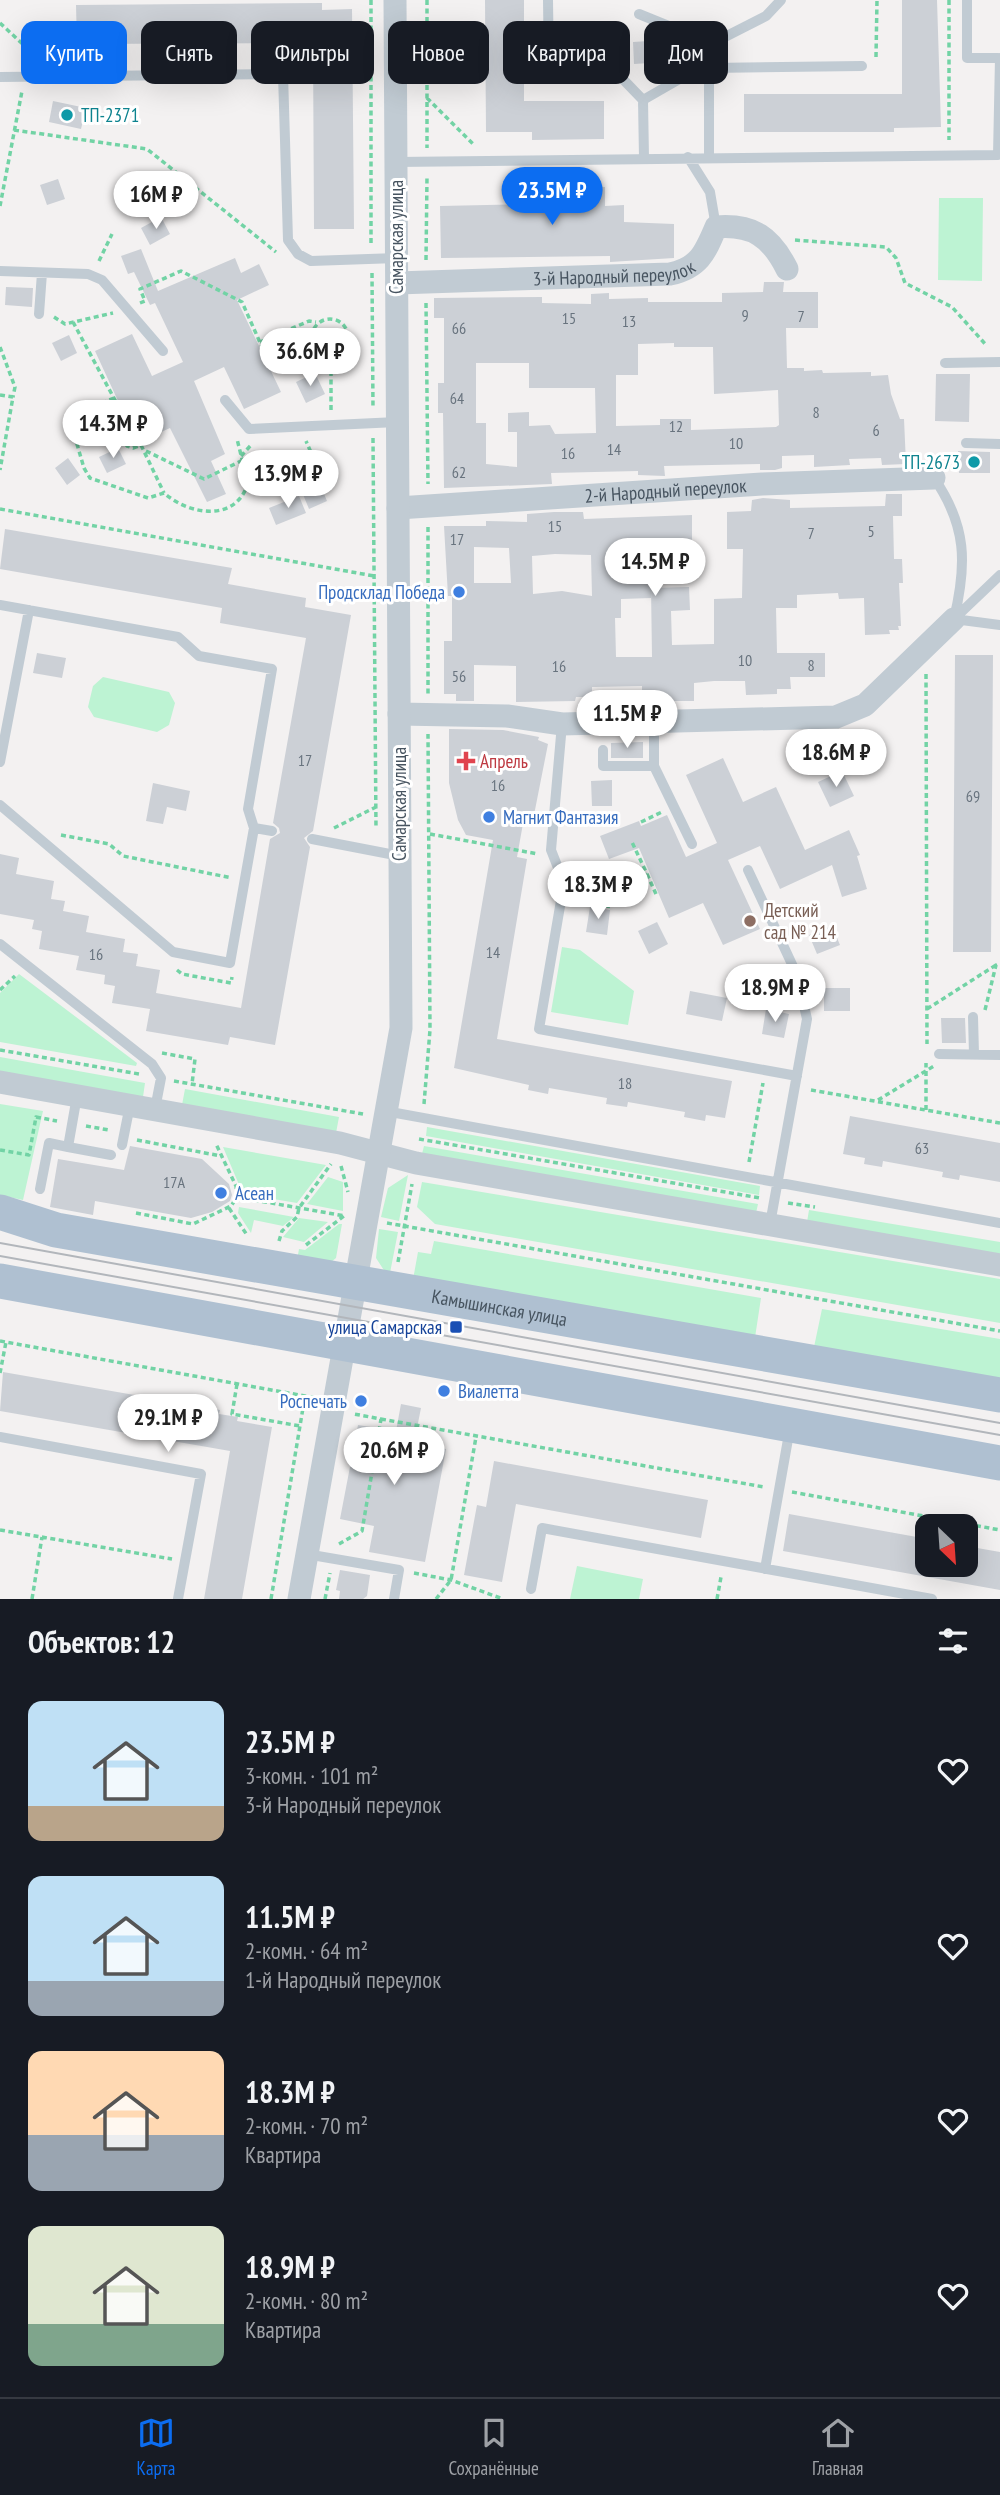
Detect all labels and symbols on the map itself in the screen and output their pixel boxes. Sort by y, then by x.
place label: ТП-2371 [81,103,139,127]
marker: ТП-2371 [59,107,75,123]
pin: 23.5M ₽ [487,168,617,227]
pin: 16M ₽ [107,172,205,231]
street label: Самарская улица [384,180,408,294]
street label: 3-й Народный переулок [532,254,700,291]
house number: 9 [741,305,749,325]
house number: 7 [797,306,805,326]
house number: 15 [562,308,576,328]
house number: 13 [622,311,636,331]
house number: 66 [452,318,466,338]
pin: 36.6M ₽ [245,328,375,388]
house number: 64 [450,388,464,408]
pin: 14.3M ₽ [48,400,178,460]
house number: 8 [812,402,820,422]
house number: 12 [669,416,683,436]
house number: 6 [872,420,880,440]
house number: 10 [729,433,743,453]
house number: 14 [607,439,621,459]
house number: 16 [561,443,575,463]
pin: 13.9M ₽ [223,450,353,510]
place label: ТП-2673 [902,450,960,474]
marker: ТП-2673 [966,454,982,470]
house number: 62 [452,462,466,482]
street label: 2-й Народный переулок [584,473,748,508]
house number: 15 [548,516,562,536]
house number: 5 [867,521,875,541]
house number: 7 [807,523,815,543]
house number: 17 [450,529,464,549]
pin: 14.5M ₽ [590,538,720,598]
place label: Продсклад Победа [318,580,445,604]
marker: Продсклад Победа [451,584,467,600]
house number: 10 [738,650,752,670]
house number: 8 [807,655,815,675]
house number: 16 [552,656,566,676]
house number: 56 [452,666,466,686]
pin: 11.5M ₽ [562,690,692,750]
pin: 18.6M ₽ [771,730,901,789]
street label: Самарская улица [387,747,411,861]
place label: Апрель [480,749,528,773]
house number: 17 [298,750,312,770]
marker: Апрель [458,753,474,769]
house number: 16 [491,775,505,795]
house number: 69 [966,786,980,806]
place label: Магнит Фантазия [503,805,618,829]
marker: Магнит Фантазия [481,809,497,825]
pin: 18.3M ₽ [533,862,663,921]
place label: Детский сад № 214 [764,898,837,944]
marker: Детский сад № 214 [742,913,758,929]
house number: 14 [486,942,500,962]
house number: 16 [89,944,103,964]
pin: 18.9M ₽ [710,964,840,1024]
house number: 18 [618,1073,632,1093]
house number: 63 [915,1138,929,1158]
house number: 17А [163,1172,185,1192]
place label: Асеан [235,1181,274,1205]
marker: Асеан [213,1185,229,1201]
street label: Камышинская улица [430,1284,569,1331]
place label: улица Самарская [328,1315,442,1339]
marker: улица Самарская [448,1319,464,1335]
place label: Виалетта [458,1379,519,1403]
marker: Виалетта [436,1383,452,1399]
place label: Роспечать [280,1389,347,1413]
marker: Роспечать [353,1393,369,1409]
pin: 29.1M ₽ [103,1394,233,1454]
pin: 20.6M ₽ [329,1428,459,1487]
north arrow [915,1514,978,1577]

